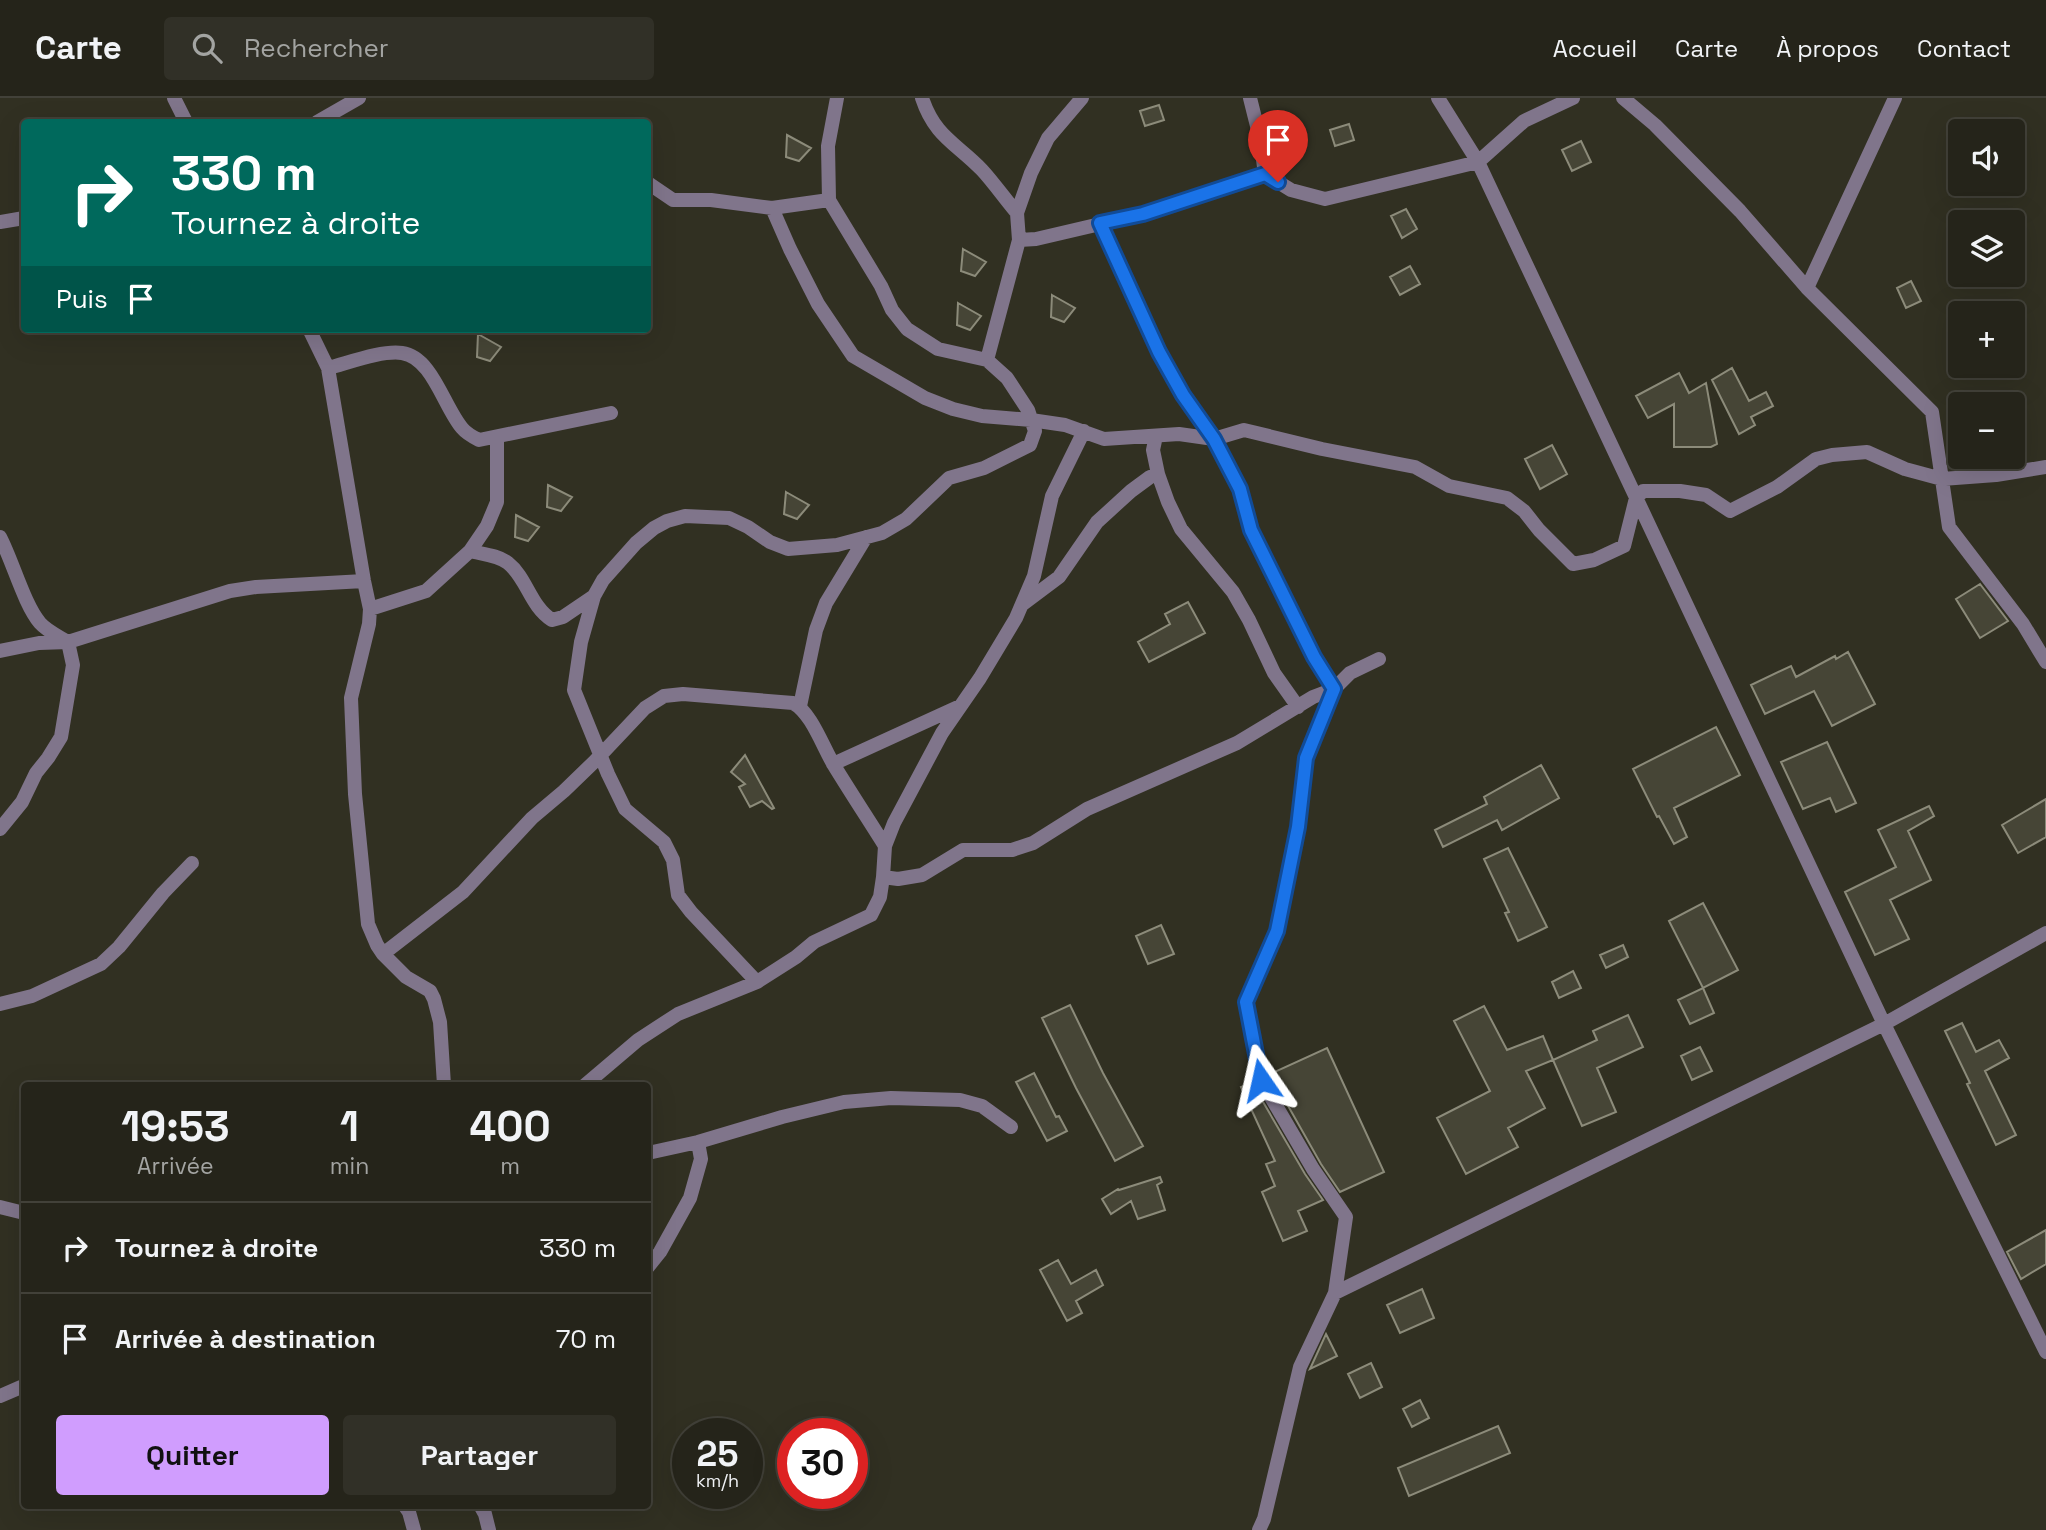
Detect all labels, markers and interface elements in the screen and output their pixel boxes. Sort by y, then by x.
search box [164,17,654,80]
text: Carte [35,27,122,69]
icon: search [188,29,226,67]
text: Rechercher [244,31,389,65]
text: Accueil [1553,33,1637,64]
text: Carte [1675,33,1738,64]
text: À propos [1776,33,1879,64]
text: Contact [1917,33,2011,64]
pin [1248,110,1308,182]
map controls [1948,119,2025,469]
button: sound [1948,119,2025,196]
icon: arrive [1259,121,1297,159]
text: 330 m [171,142,317,204]
icon: right [56,147,147,238]
text: Tournez à droite [171,203,420,243]
button: layers [1948,210,2025,287]
icon: arrive [122,280,160,318]
text: Puis [56,282,108,316]
button: + [1948,301,2025,378]
button: − [1948,392,2025,469]
position arrow [1224,1043,1298,1117]
text: 19:53 [121,1100,229,1153]
text: 1 [340,1100,359,1153]
text: 400 [470,1100,551,1153]
text: Arrivée [137,1151,214,1181]
text: min [330,1151,369,1181]
text: m [500,1151,520,1181]
icon: right [56,1229,94,1267]
text: Tournez à droite [115,1231,318,1265]
text: 330 m [539,1231,616,1265]
icon: arrive [56,1320,94,1358]
text: Arrivée à destination [115,1322,376,1356]
text: 70 m [556,1322,616,1356]
button: Quitter [56,1415,329,1495]
button: Partager [343,1415,616,1495]
speed limit sign: 30 [777,1418,868,1509]
text: 25 [697,1432,738,1476]
text: km/h [696,1469,739,1492]

